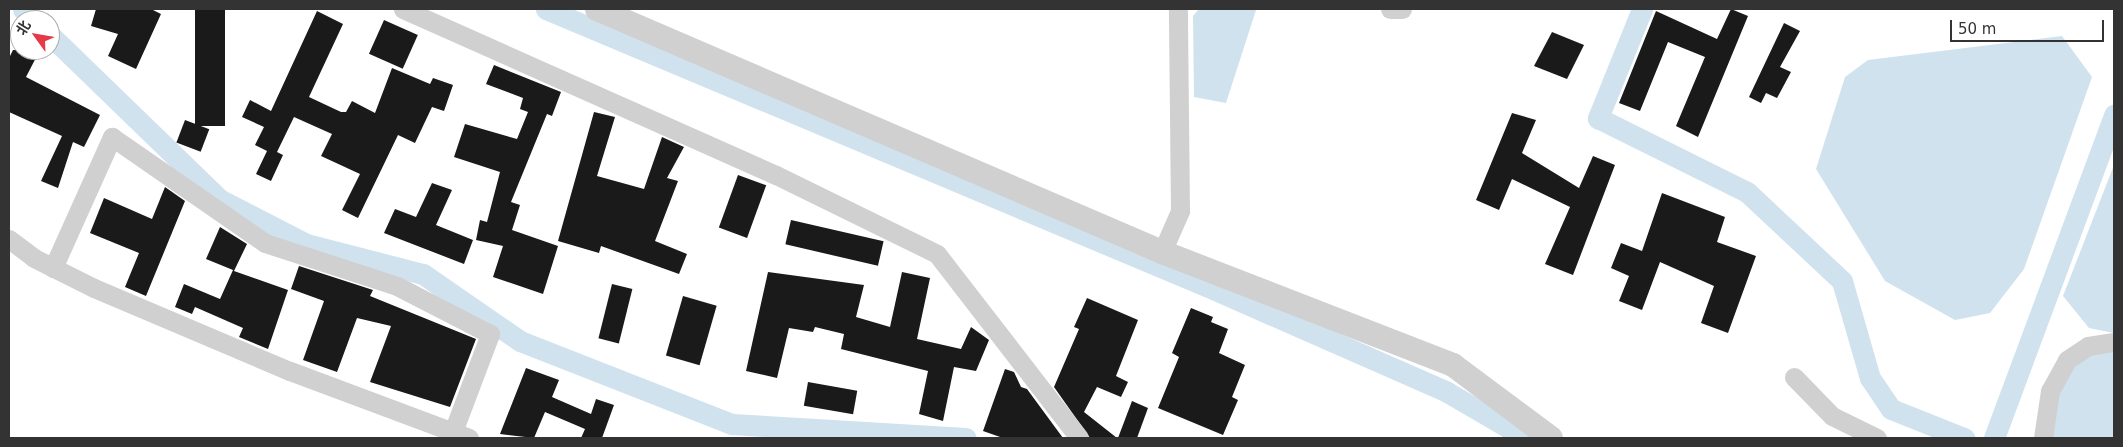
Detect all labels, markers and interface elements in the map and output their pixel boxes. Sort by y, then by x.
north arrow [10,10,60,60]
scale bar [1953,10,2107,42]
text: 北 [13,17,34,38]
text: 50 m [1958,20,1996,38]

